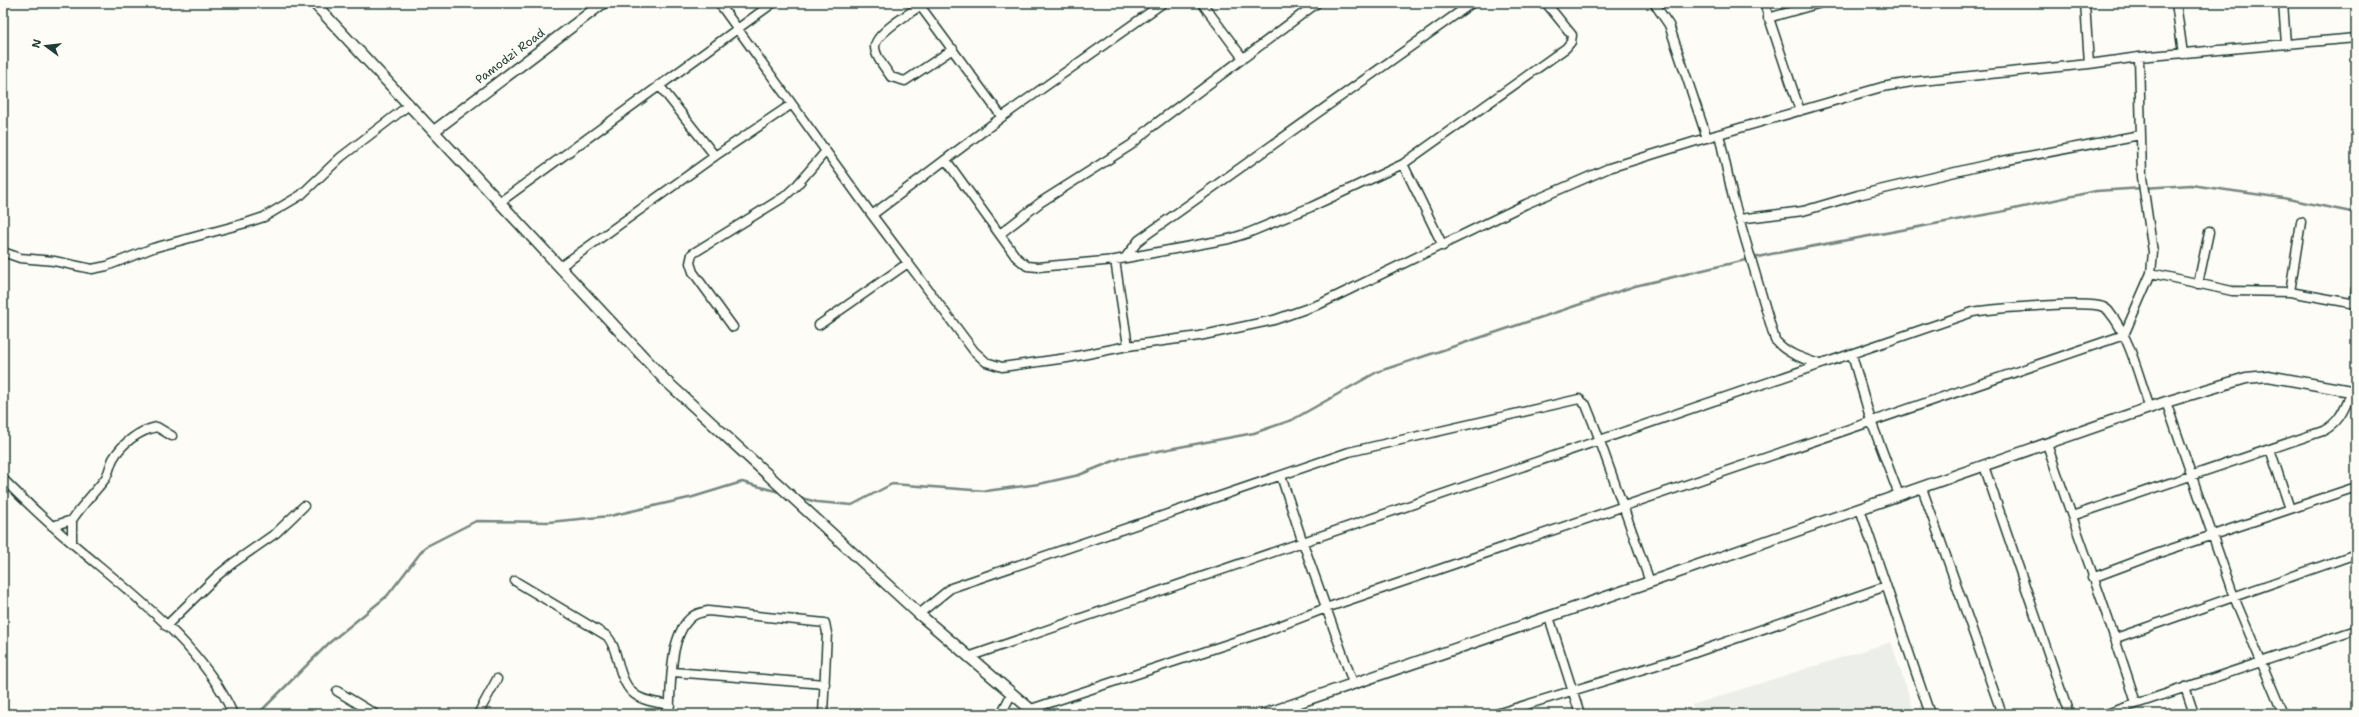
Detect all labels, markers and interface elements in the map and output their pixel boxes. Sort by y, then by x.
street label: Pamodzi Road [472,24,548,87]
north arrow [26,26,66,66]
text: N [28,37,45,50]

